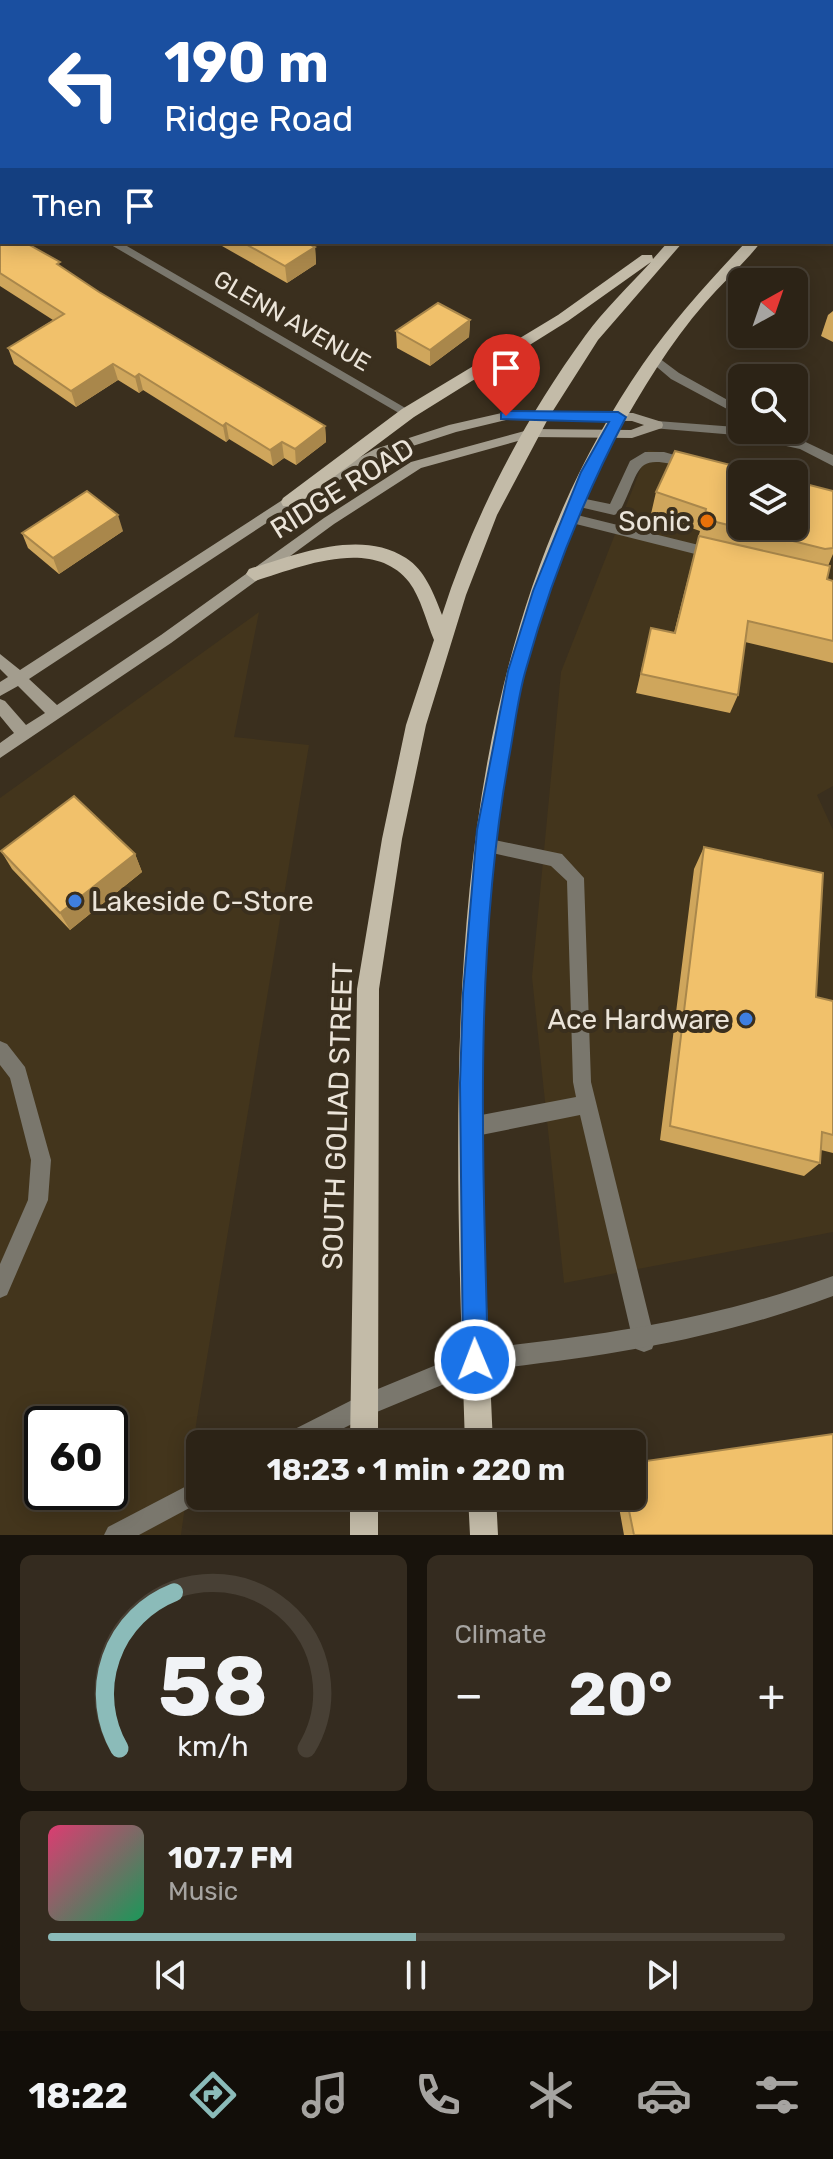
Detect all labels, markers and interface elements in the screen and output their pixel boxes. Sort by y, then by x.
text: 190 m [164,30,329,96]
icon: left [32,32,136,136]
text: Ridge Road [164,97,354,140]
icon: arrive [118,184,162,228]
text: Then [32,188,102,224]
street label: GLENN AVENUE [209,265,375,377]
north arrow [728,268,808,348]
map controls [728,268,808,540]
pin [472,334,540,416]
icon: arrive [484,346,528,390]
button: search [728,364,808,444]
street label: RIDGE ROAD [264,431,420,546]
button: layers [728,460,808,540]
place label: Sonic [618,505,691,538]
marker: Sonic [698,512,716,530]
place label: Lakeside C-Store [91,885,314,918]
marker: Lakeside C-Store [66,892,84,910]
street label: SOUTH GOLIAD STREET [316,962,359,1270]
place label: Ace Hardware [547,1003,730,1036]
marker: Ace Hardware [737,1010,755,1028]
position arrow [433,1318,517,1402]
speed limit sign: 60 [24,1406,128,1510]
text: 18:23 · 1 min · 220 m [267,1452,565,1488]
text: Climate [455,1619,547,1650]
text: 58 [158,1637,268,1736]
text: 20° [568,1659,673,1730]
text: − [455,1669,483,1721]
text: + [758,1669,785,1721]
text: km/h [178,1729,249,1763]
text: 107.7 FM [168,1840,293,1876]
text: Music [168,1876,238,1907]
icon: previous [149,1953,193,1997]
icon: pause [394,1953,438,1997]
icon: next [640,1953,684,1997]
icon: directions [185,2067,241,2123]
icon: music [297,2067,353,2123]
icon: phone [410,2067,466,2123]
icon: climate [523,2067,579,2123]
icon: car [636,2067,692,2123]
icon: filters [749,2067,805,2123]
text: 18:22 [28,2074,128,2117]

